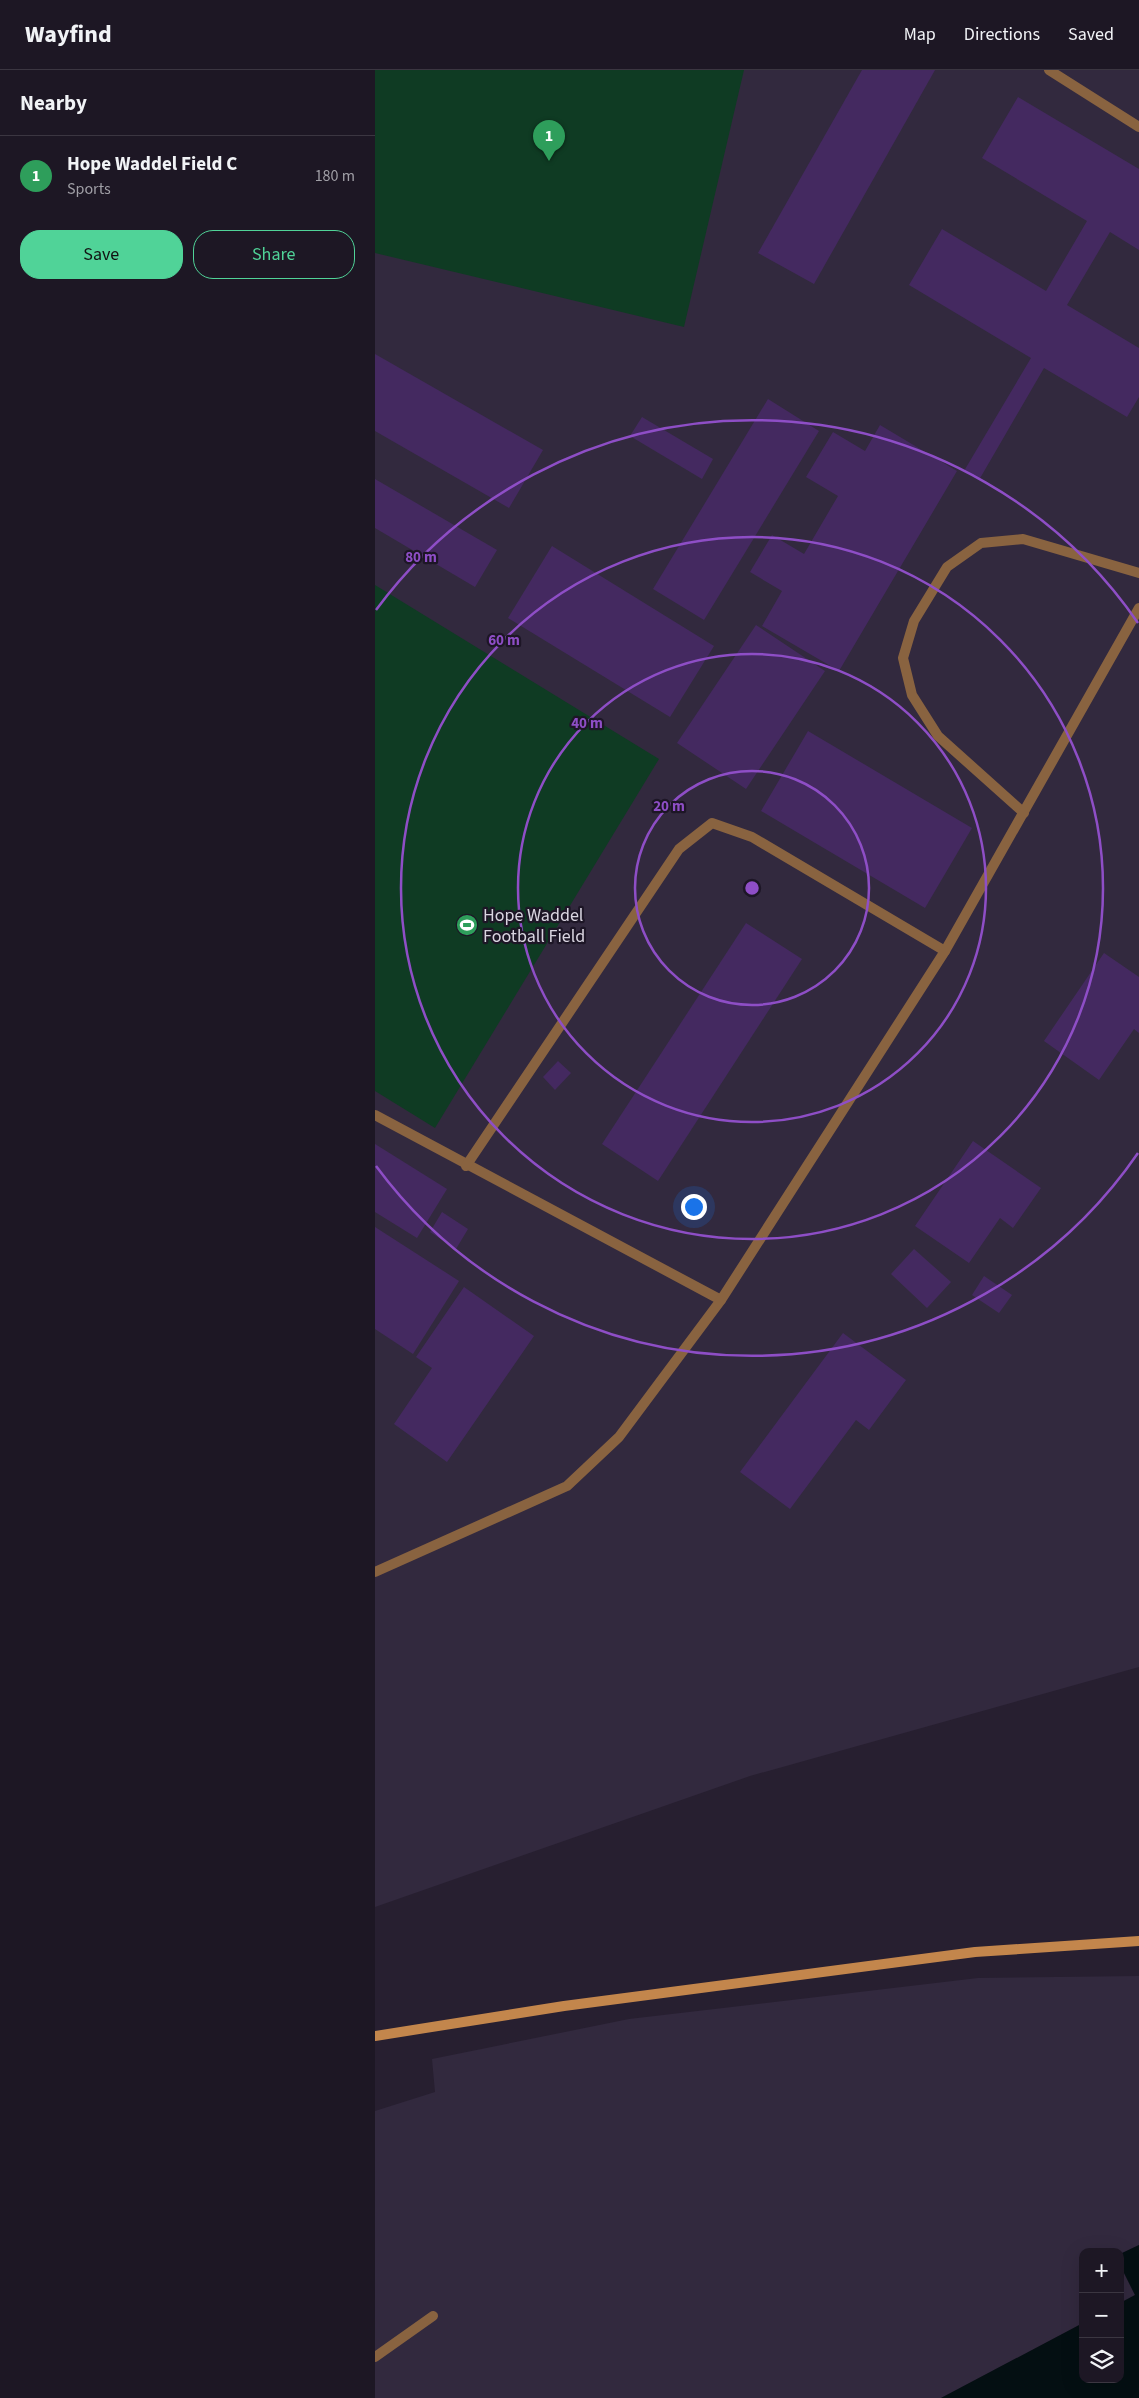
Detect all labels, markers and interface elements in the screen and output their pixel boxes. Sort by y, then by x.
text: Wayfind [25,17,112,52]
text: Map [904,22,936,47]
text: Directions [964,22,1040,47]
text: Saved [1068,22,1114,47]
text: Nearby [20,88,87,118]
pin: 1 [533,120,565,161]
text: Hope Waddel Field C [67,151,237,178]
text: 1 [32,165,40,187]
text: 180 m [315,165,355,187]
text: Sports [67,178,111,200]
button: Save [20,230,183,279]
button: Share [193,230,355,279]
text: 80 m [405,547,437,568]
text: 60 m [488,630,520,651]
text: 40 m [571,713,603,734]
text: 20 m [653,796,685,817]
centre of rings [743,879,761,897]
place label: Hope Waddel Football Field [483,903,585,949]
sports icon: Hope Waddel Football Field [455,913,479,937]
your location [681,1194,707,1220]
map controls [1079,2248,1124,2383]
button: + [1079,2248,1124,2293]
button: − [1079,2293,1124,2338]
button: layers [1079,2338,1124,2383]

